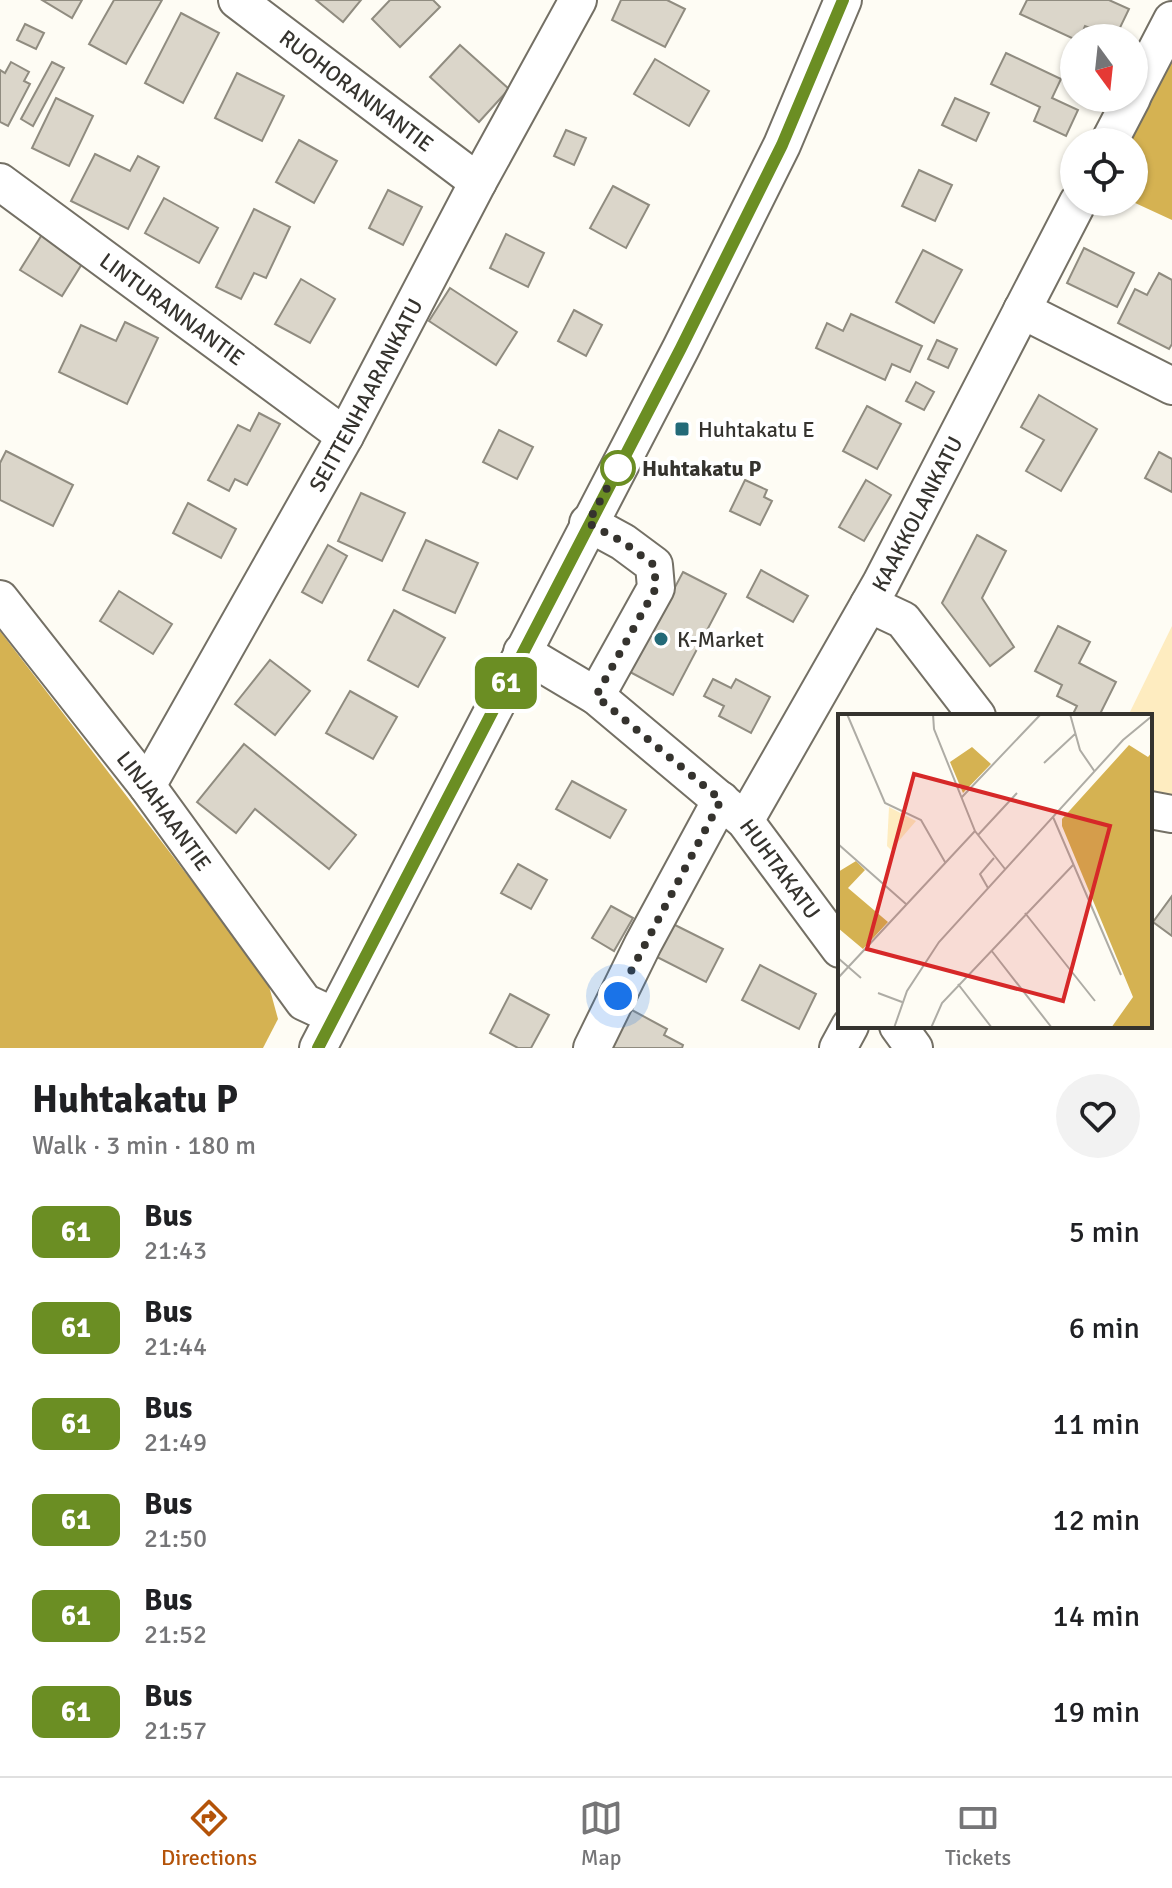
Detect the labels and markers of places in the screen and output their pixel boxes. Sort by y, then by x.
place label: Huhtakatu E [698,416,815,443]
marker: Huhtakatu E [673,420,691,438]
marker: Huhtakatu P [601,451,635,485]
place label: Huhtakatu P [642,455,761,482]
place label: K-Market [677,626,764,653]
marker: K-Market [652,630,670,648]

